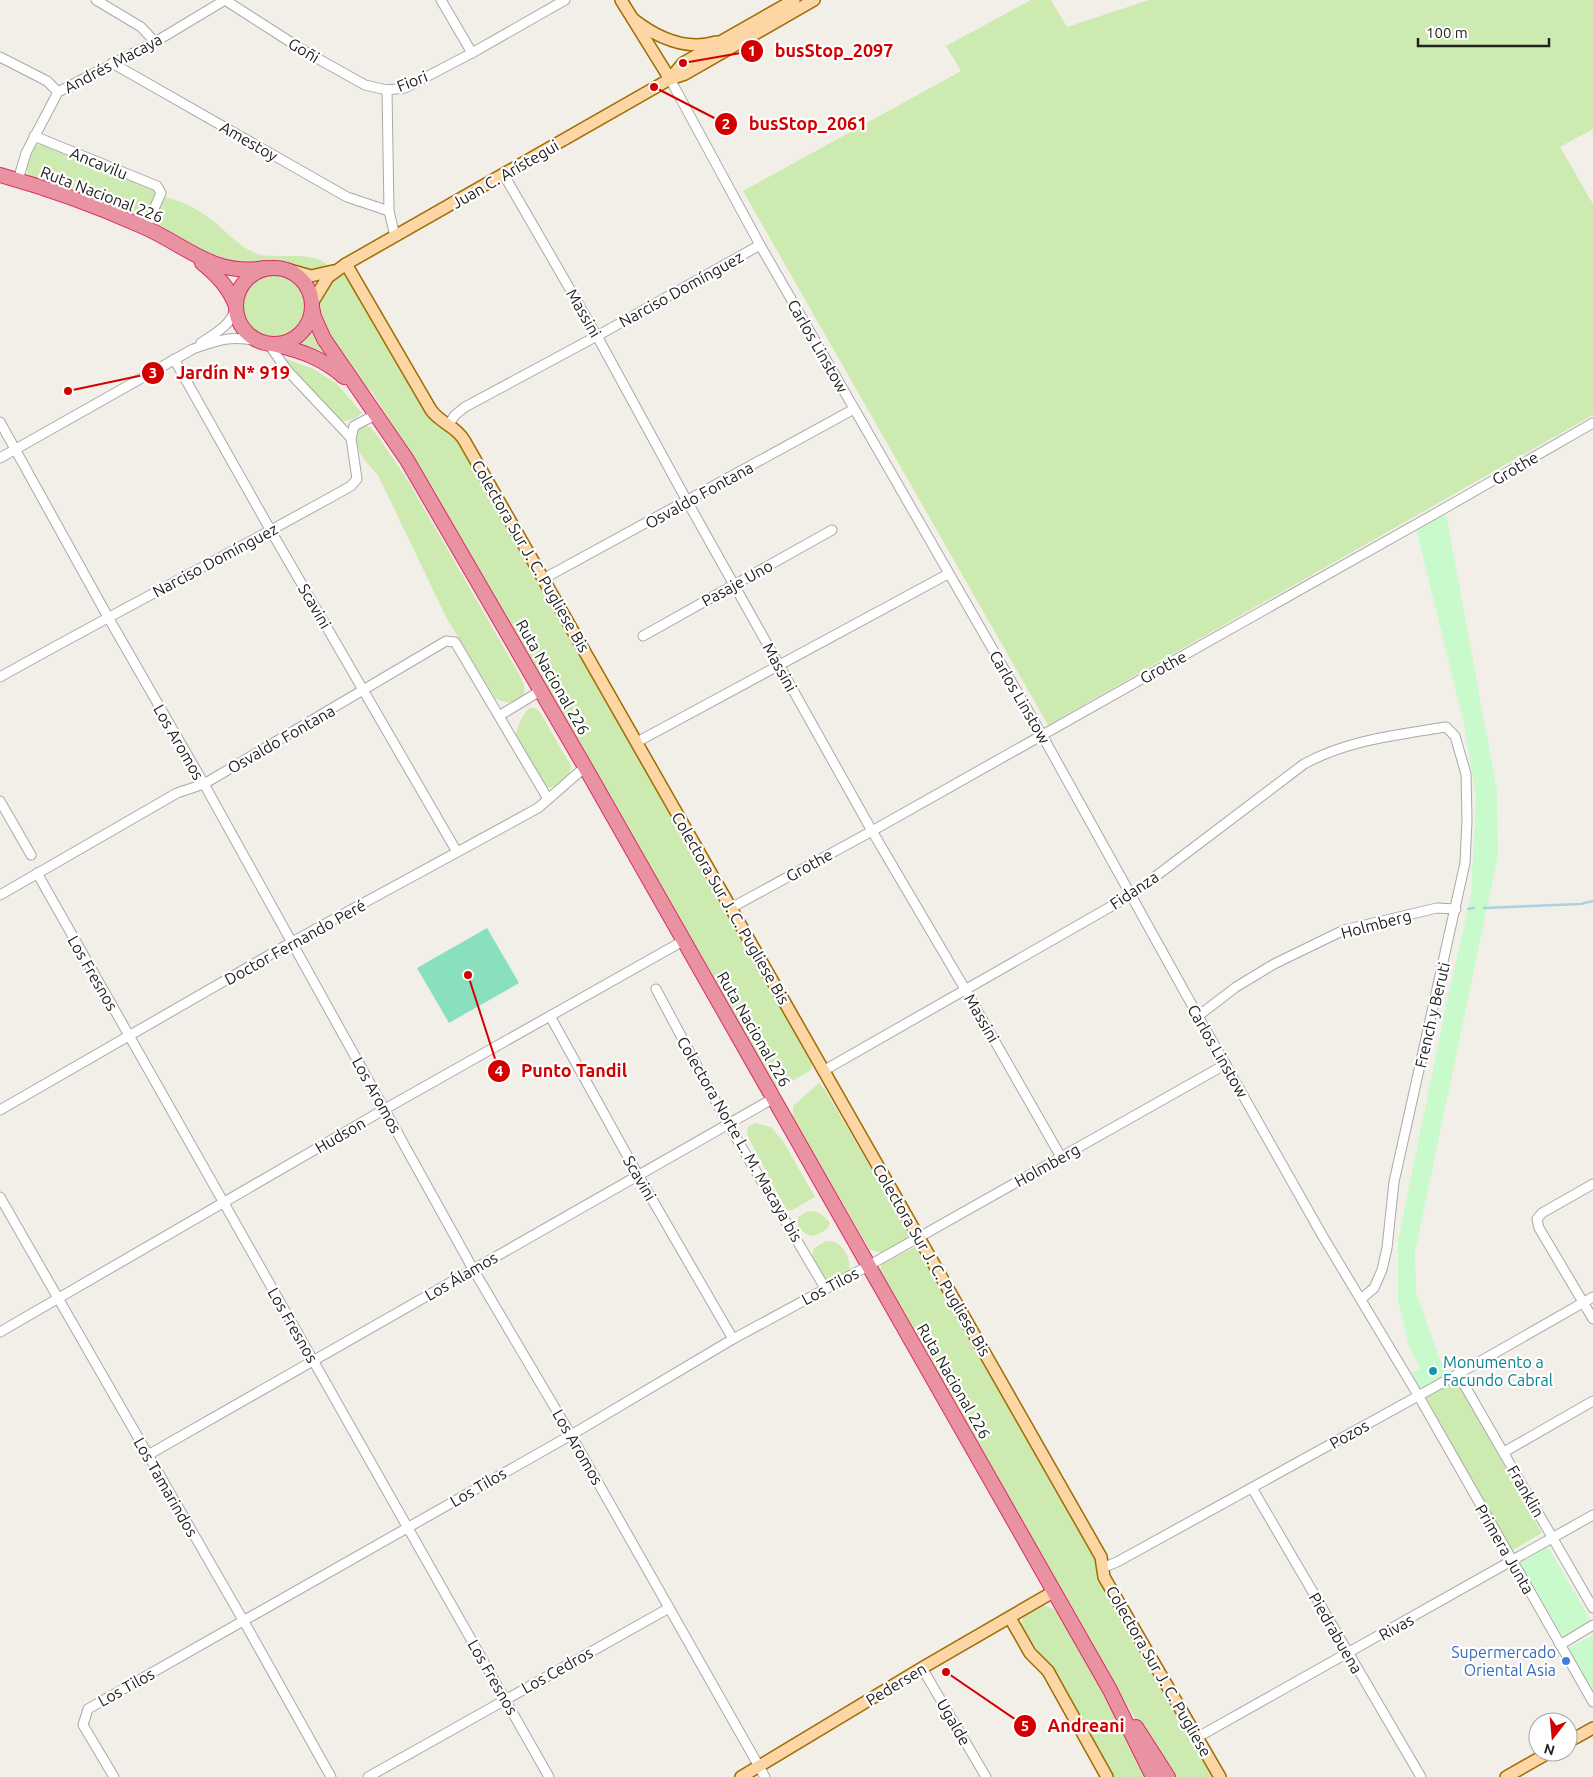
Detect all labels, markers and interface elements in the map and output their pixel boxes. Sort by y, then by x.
scale bar [1418,15,1549,47]
text: 100 m [1426,24,1468,41]
street label: Andrés Macaya [61,30,165,96]
street label: Goñi [285,34,323,66]
callout: busStop_2097 [740,35,904,68]
text: busStop_2097 [775,40,893,60]
text: 1 [748,42,756,59]
street label: Fiori [394,67,430,95]
callout: busStop_2061 [713,107,877,140]
text: busStop_2061 [749,113,867,133]
text: 2 [722,115,730,132]
street label: Amestoy [217,117,281,165]
street label: Juan C. Arístegui [448,136,562,212]
street label: Ancavilu [68,143,130,183]
street label: Ruta Nacional 226 [38,162,166,226]
street label: Narciso Domínguez [616,247,746,331]
street label: Massini [563,286,605,340]
street label: Carlos Linstow [784,296,852,396]
callout: Jardín N* 919 [141,357,300,390]
text: Jardín N* 919 [176,362,290,382]
text: 3 [149,364,157,381]
street label: Grothe [1489,448,1541,488]
street label: Colectora Sur J. C. Pugliese Bis [468,457,594,655]
street label: Osvaldo Fontana [642,458,756,532]
street label: Narciso Domínguez [149,519,281,601]
street label: Pasaje Uno [698,556,776,610]
street label: Scavini [295,580,335,632]
street label: Ruta Nacional 226 [513,616,593,738]
street label: Massini [759,639,801,695]
street label: Carlos Linstow [986,647,1054,747]
street label: Grothe [1137,647,1189,687]
street label: Los Aromos [150,701,208,783]
street label: Osvaldo Fontana [224,701,338,777]
street label: Colectora Sur J. C. Pugliese Bis [668,809,794,1007]
street label: Grothe [783,845,835,885]
street label: Fidanza [1106,867,1162,913]
street label: Doctor Fernando Peré [221,896,369,988]
street label: Holmberg [1339,906,1413,942]
street label: Los Fresnos [64,932,122,1014]
street label: French y Beruti [1411,960,1453,1070]
street label: Ruta Nacional 226 [714,968,794,1090]
street label: Massini [961,991,1003,1045]
street label: Carlos Linstow [1184,1001,1252,1101]
street label: Colectora Norte L. M. Macaya bis [674,1033,806,1245]
street label: Los Aromos [349,1054,405,1136]
callout: Punto Tandil [486,1055,637,1088]
text: Punto Tandil [521,1060,628,1080]
text: 4 [495,1062,503,1079]
street label: Hudson [312,1113,368,1157]
street label: Holmberg [1011,1140,1083,1190]
street label: Scavini [620,1152,660,1204]
street label: Colectora Sur J. C. Pugliese Bis [869,1161,995,1359]
street label: Los Álamos [420,1246,501,1304]
street label: Los Tilos [799,1264,862,1308]
street label: Los Fresnos [264,1284,322,1366]
street label: Ruta Nacional 226 [914,1320,994,1442]
place label: Monumento a Facundo Cabral [1443,1353,1553,1389]
marker: Monumento a Facundo Cabral [1427,1365,1439,1377]
street label: Los Aromos [549,1406,607,1488]
street label: Pozos [1326,1416,1372,1452]
street label: Los Tamarindos [130,1434,202,1540]
street label: Franklin [1504,1462,1548,1520]
street label: Los Tilos [447,1464,509,1510]
street label: Primera Junta [1472,1501,1538,1597]
street label: Colectora Sur J. C. Pugliese [1103,1582,1215,1760]
street label: Piedrabuena [1306,1589,1366,1677]
street label: Rivas [1376,1610,1416,1644]
street label: Los Fresnos [464,1636,522,1718]
street label: Los Cedros [518,1643,596,1697]
place label: Supermercado Oriental Asia [1451,1643,1556,1679]
marker: Supermercado Oriental Asia [1560,1655,1572,1667]
street label: Pedersen [863,1659,929,1709]
street label: Los Tilos [95,1664,157,1710]
street label: Ugalde [934,1696,974,1748]
callout: Andreani [1012,1709,1134,1742]
north arrow [1528,1712,1578,1762]
text: Andreani [1048,1715,1124,1735]
text: 5 [1021,1717,1029,1734]
text: N [1542,1740,1557,1759]

